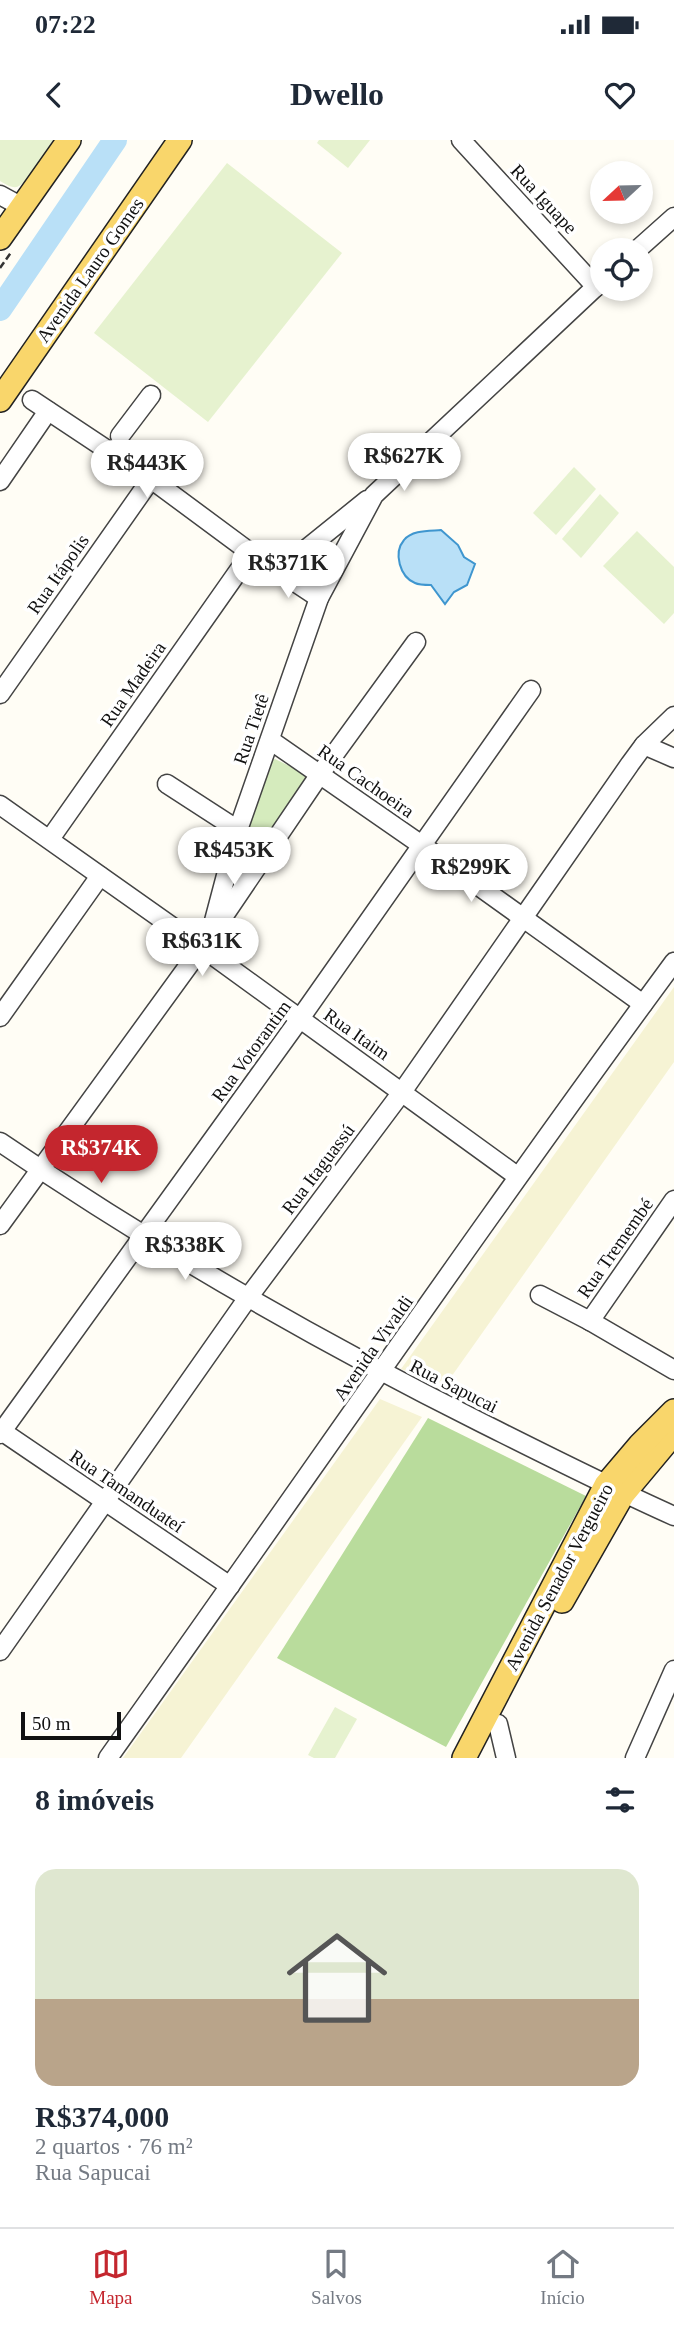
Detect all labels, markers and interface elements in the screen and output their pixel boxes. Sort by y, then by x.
text: 07:22 [35,10,96,39]
icon: back [35,76,73,114]
text: Dwello [290,76,384,112]
icon: heart [601,76,639,114]
street label: Rua Iguape [507,160,581,238]
north arrow [590,161,653,224]
map controls [590,161,653,301]
street label: Avenida Lauro Gomes [32,194,148,346]
button: locate [590,238,653,301]
pin: R$627K [347,434,461,493]
pin: R$443K [90,440,204,500]
text: R$627K [364,443,444,468]
text: R$443K [107,450,187,475]
street label: Rua Itápolis [23,530,93,618]
pin: R$371K [231,540,345,600]
text: R$371K [248,550,328,575]
street label: Rua Madeira [96,637,170,730]
street label: Rua Tietê [229,691,273,767]
street label: Rua Cachoeira [314,740,419,822]
pin: R$453K [177,828,291,887]
text: R$453K [194,837,274,862]
pin: R$299K [414,844,528,904]
text: R$299K [431,854,511,879]
pin: R$631K [145,918,259,978]
text: R$631K [162,928,242,953]
street label: Rua Votorantim [207,996,295,1106]
street label: Rua Itaim [320,1004,394,1064]
street label: Rua Itaguassú [277,1120,359,1218]
pin: R$374K [44,1126,158,1185]
text: R$374K [61,1135,141,1160]
street label: Rua Tremembé [573,1194,657,1302]
pin: R$338K [128,1222,242,1282]
text: R$338K [145,1232,225,1257]
street label: Avenida Vivaldi [329,1292,417,1404]
street label: Rua Sapucai [407,1355,501,1417]
street label: Rua Tamanduateí [66,1445,189,1537]
street label: Avenida Senador Vergueiro [501,1480,617,1674]
scale bar [21,1709,121,1741]
text: 50 m [32,1713,71,1734]
icon: filters [601,1781,639,1819]
text: 8 imóveis [35,1783,154,1816]
icon: home [274,1915,400,2041]
text: R$374,000 [35,2100,169,2133]
text: 2 quartos · 76 m² [35,2134,193,2159]
text: Rua Sapucai [35,2160,151,2185]
tab: Mapa [89,2245,133,2309]
tab: Salvos [311,2245,362,2309]
tab: Início [540,2245,585,2309]

